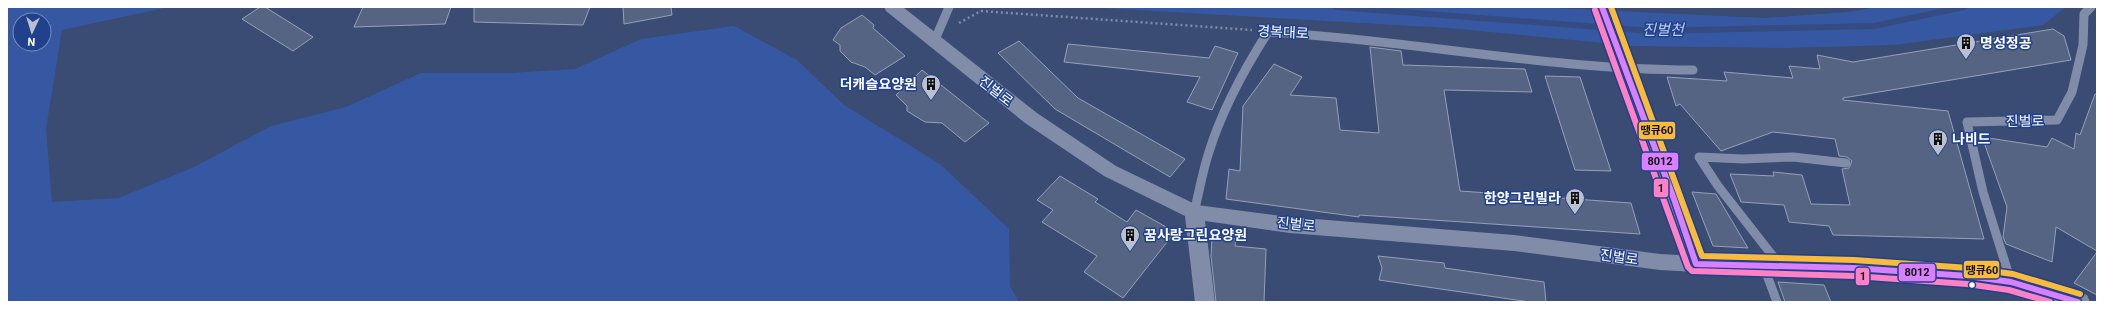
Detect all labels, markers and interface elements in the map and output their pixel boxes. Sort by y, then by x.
north arrow [12,12,52,52]
water label: 진벌천 [1642,21,1686,39]
street label: 경복대로 [1257,23,1309,41]
building icon: 명성정공 [1955,32,1977,60]
text: N [27,35,36,48]
place label: 명성정공 [1980,35,2032,51]
building icon: 더캐슬요양원 [920,73,942,101]
street label: 진벌로 [976,73,1016,109]
place label: 더캐슬요양원 [840,76,917,92]
street label: 진벌로 [2006,113,2045,129]
line badge: 땡큐60 [1638,121,1676,140]
text: 땡큐60 [1641,124,1673,137]
building icon: 나비드 [1927,128,1949,156]
place label: 나비드 [1952,131,1991,147]
line badge: 8012 [1641,152,1679,171]
text: 8012 [1647,155,1673,168]
line badge: 1 [1653,178,1669,198]
text: 1 [1658,182,1664,195]
building icon: 한양그린빌라 [1564,187,1586,215]
place label: 한양그린빌라 [1484,190,1561,206]
street label: 진벌로 [1276,214,1316,234]
building icon: 꿈사랑그린요양원 [1119,224,1141,252]
place label: 꿈사랑그린요양원 [1144,227,1247,243]
street label: 진벌로 [1599,246,1639,268]
line badge: 땡큐60 [1963,260,2000,279]
line badge: 8012 [1898,263,1936,282]
text: 땡큐60 [1966,264,1998,277]
text: 8012 [1904,266,1930,279]
line badge: 1 [1855,267,1870,286]
text: 1 [1860,270,1866,283]
unlabelled marker [1967,280,1977,290]

